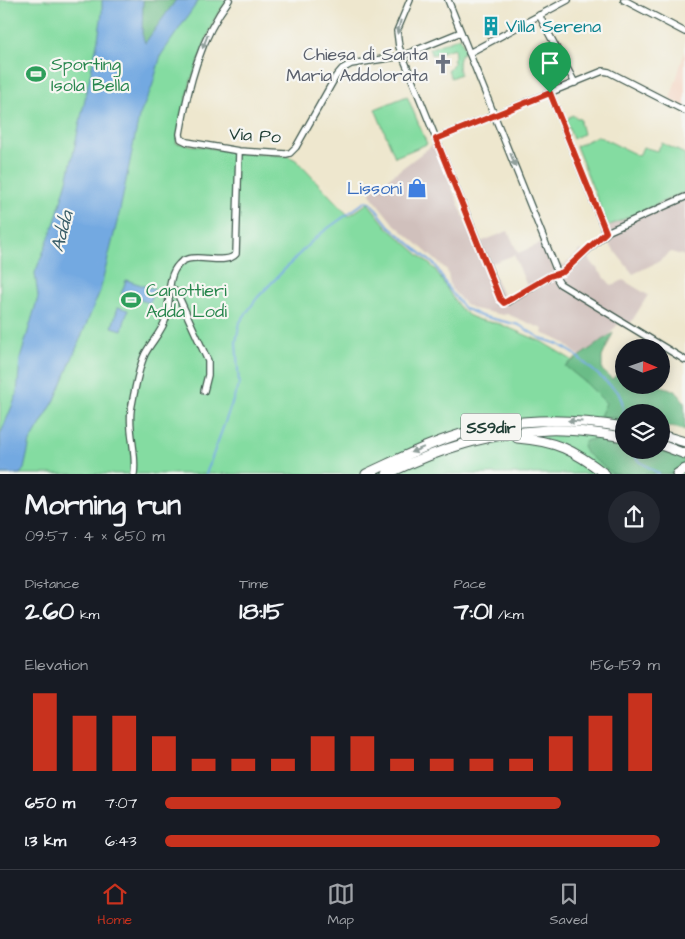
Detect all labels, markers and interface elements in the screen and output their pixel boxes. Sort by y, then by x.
place label: Villa Serena [506,14,601,39]
building icon: Villa Serena [480,15,502,37]
one-way arrow [395,20,403,35]
one-way arrow [200,35,208,49]
place label: Chiesa di Santa Maria Addolorata [286,42,428,88]
pin [529,42,571,93]
icon: arrive [536,49,564,77]
place label: Sporting Isola Bella [51,52,129,98]
church icon: Chiesa di Santa Maria Addolorata [432,53,454,75]
sports icon: Sporting Isola Bella [25,63,47,85]
street label: Via Po [228,121,282,150]
one-way arrow [510,153,517,168]
place label: Lissoni [347,176,402,201]
shop icon: Lissoni [406,177,428,199]
water label: Adda [44,207,81,255]
place label: Canottieri Adda Lodi [146,278,227,324]
sports icon: Canottieri Adda Lodi [120,289,142,311]
north arrow [615,339,670,394]
map controls [615,339,670,459]
button: layers [615,404,670,459]
road number: SS9dir [461,414,521,441]
one-way arrow [567,417,583,425]
one-way arrow [410,447,424,455]
text: Morning run [25,486,181,525]
button: share [608,491,660,543]
text: 09:57 · 4 × 650 m [25,525,165,547]
text: Distance [25,574,79,594]
text: Time [239,574,269,594]
text: Pace [454,574,486,594]
text: 2.60 [25,594,74,629]
text: 18:15 [239,594,284,629]
text: 7:01 [454,594,492,629]
text: km [74,605,99,625]
text: /km [492,605,524,625]
text: Elevation [25,654,88,676]
text: 156–159 m [590,654,660,676]
text: 650 m [25,792,75,814]
text: 7:07 [105,792,137,814]
text: 1.3 km [25,830,66,852]
text: 6:43 [105,830,137,852]
tab: Home [97,880,132,930]
tab: Map [327,880,355,930]
tab: Saved [550,880,588,930]

